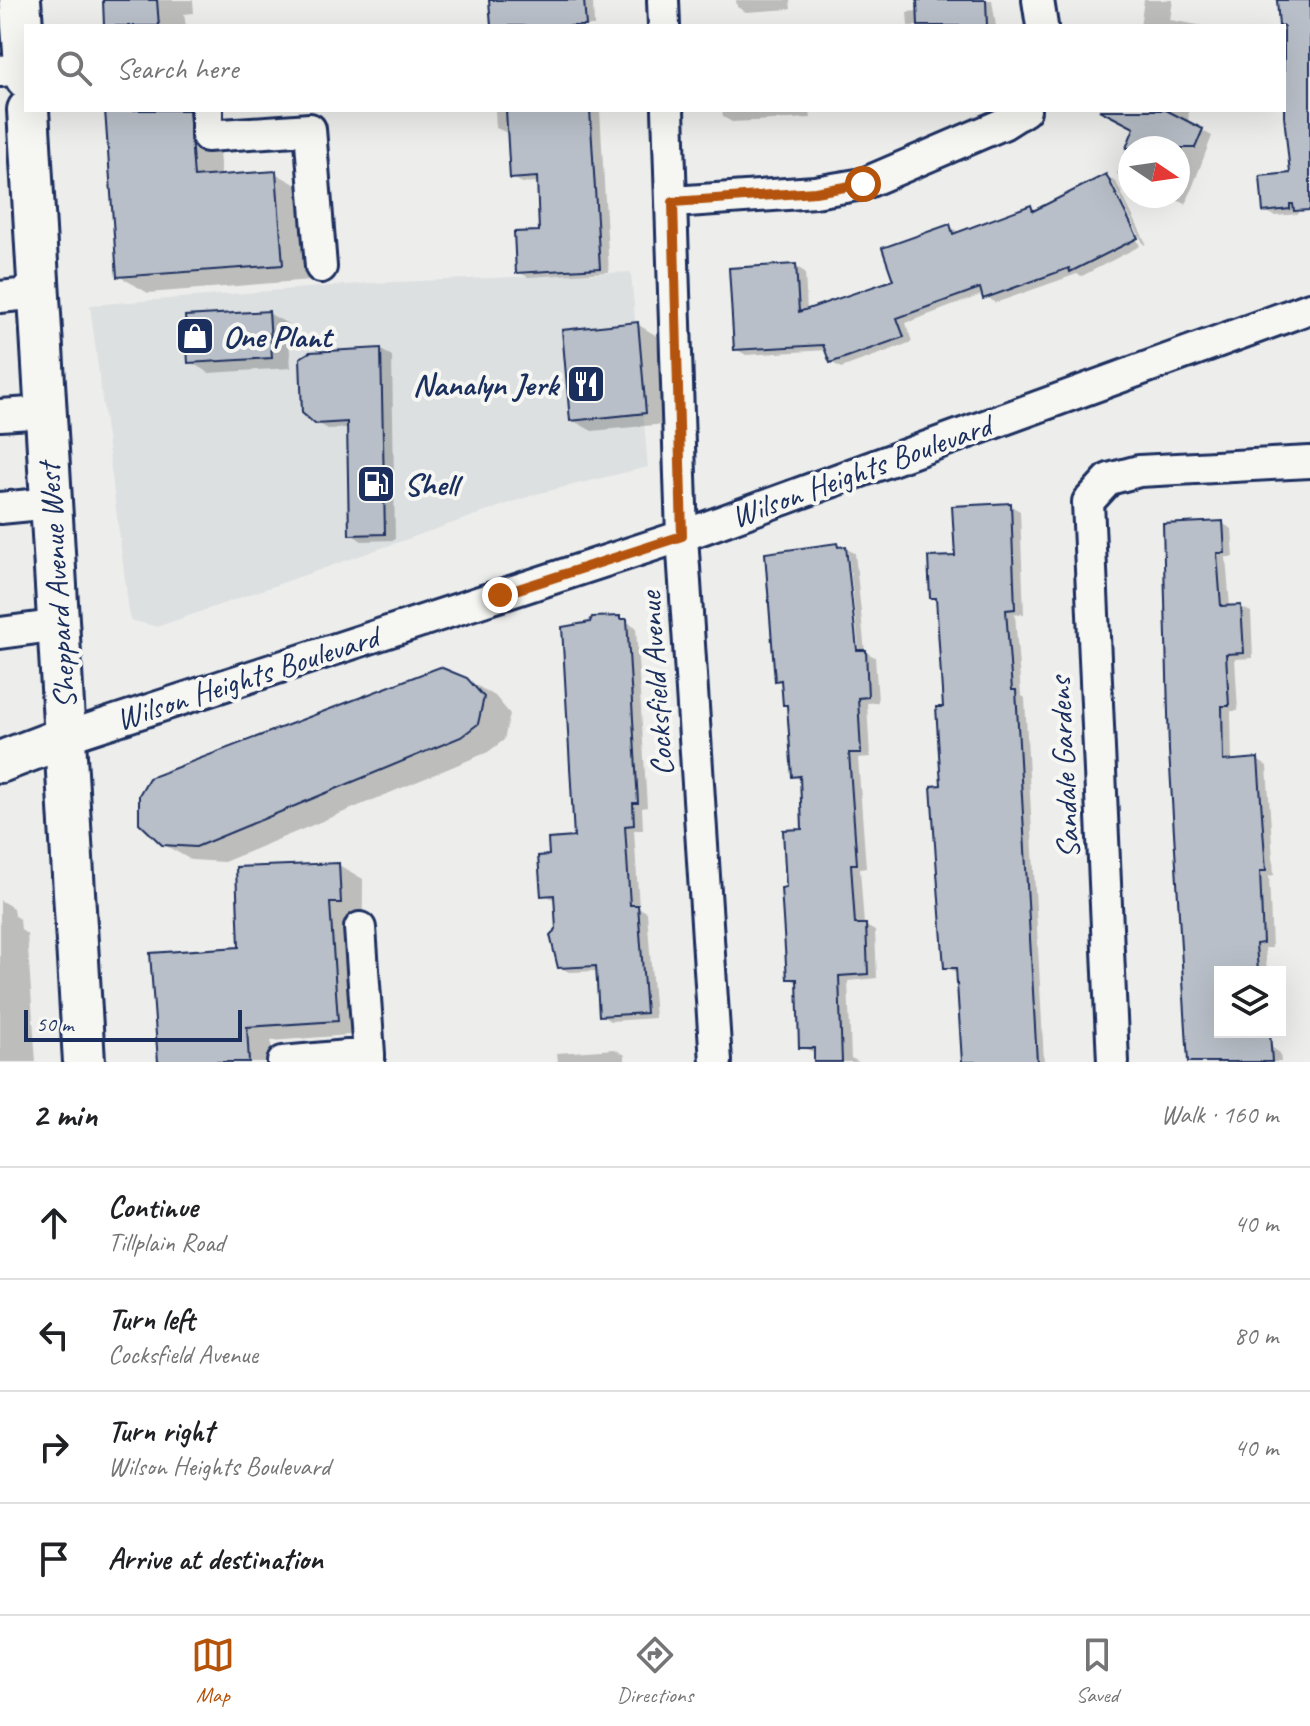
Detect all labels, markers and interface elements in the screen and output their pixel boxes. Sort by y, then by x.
search box [24,24,1286,112]
icon: search [52,46,96,90]
text: Search here [116,49,238,87]
north arrow [1118,136,1190,208]
route start [845,166,881,202]
shop icon: One Plant [174,315,216,357]
place label: One Plant [223,316,335,357]
restaurant icon: Nanalyn Jerk [565,363,607,405]
place label: Nanalyn Jerk [413,364,561,405]
street label: Wilson Heights Boulevard [725,403,1002,537]
street label: Sheppard Avenue West [28,457,86,710]
fuel station icon: Shell [355,463,397,505]
place label: Shell [404,464,464,505]
route end [482,577,518,613]
street label: Cocksfield Avenue [629,588,683,777]
street label: Wilson Heights Boulevard [111,615,389,740]
street label: Sandale Gardens [1039,673,1089,860]
map controls [1214,966,1286,1038]
button: layers [1214,966,1286,1038]
scale bar [24,1006,242,1042]
text: 50 m [36,1010,73,1038]
text: 2 min [32,1093,97,1136]
text: Walk · 160 m [1161,1098,1278,1131]
text: Continue [108,1188,198,1226]
icon: ahead [32,1201,76,1245]
text: 40 m [1234,1207,1278,1240]
text: Tillplain Road [108,1226,225,1259]
text: Turn left [108,1300,195,1338]
icon: left [32,1313,76,1357]
text: 80 m [1234,1319,1278,1352]
text: Cocksfield Avenue [108,1338,258,1371]
text: Turn right [108,1412,213,1450]
icon: right [32,1425,76,1469]
text: 40 m [1234,1431,1278,1464]
text: Wilson Heights Boulevard [108,1450,330,1483]
icon: arrive [32,1537,76,1581]
text: Arrive at destination [108,1540,323,1578]
tab: Map [191,1633,235,1709]
tab: Directions [617,1633,693,1709]
tab: Saved [1075,1633,1119,1709]

